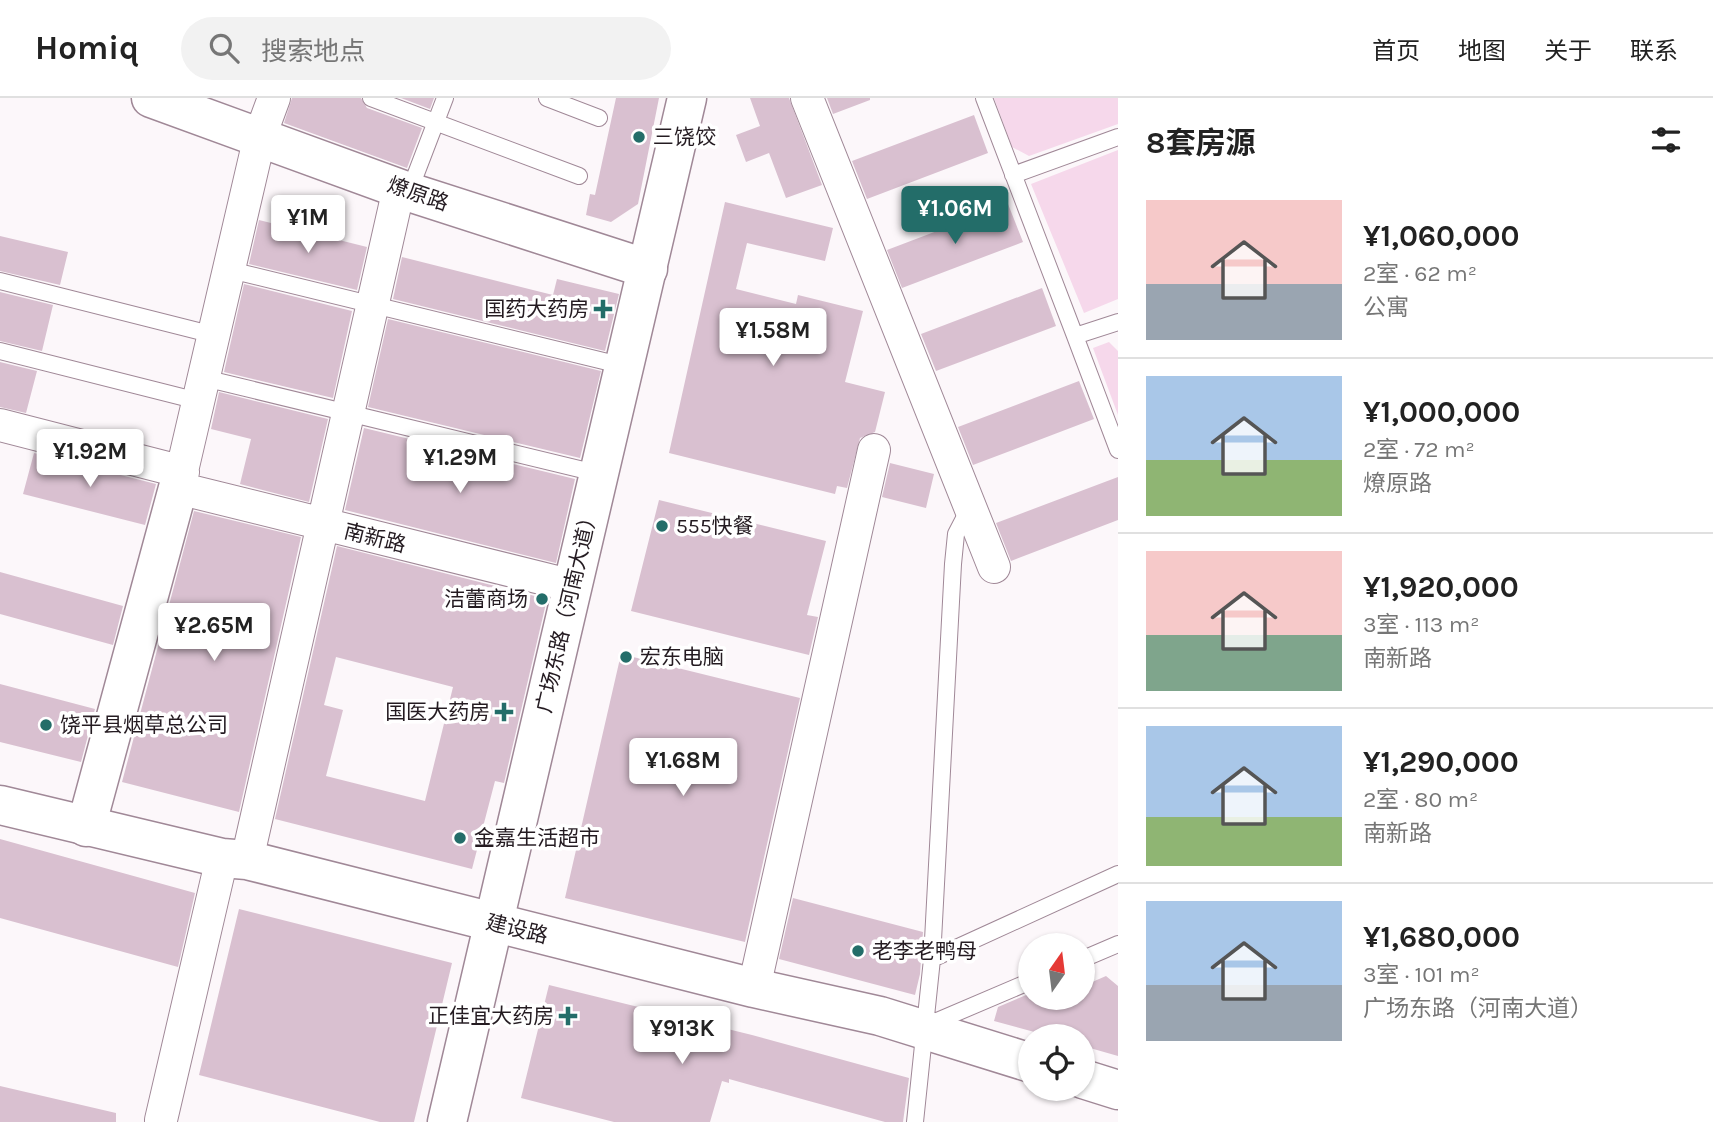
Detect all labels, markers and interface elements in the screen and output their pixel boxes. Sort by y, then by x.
search box [181,17,671,80]
text: Homiq [35,29,139,67]
icon: search [205,29,243,67]
text: 搜索地点 [261,36,365,67]
text: 首页 [1372,37,1420,65]
text: 地图 [1458,37,1506,65]
text: 关于 [1544,37,1592,65]
text: 联系 [1630,37,1678,65]
icon: filters [1647,121,1685,159]
place label: 三饶饺 [653,125,716,149]
text: 8套房源 [1146,125,1255,161]
marker: 三饶饺 [631,129,647,145]
street label: 燎原路 [384,172,452,216]
pin: ¥1.06M [898,186,1012,246]
pin: ¥1M [274,195,342,255]
text: ¥1.06M [917,195,993,222]
text: ¥1M [287,204,329,231]
text: ¥1,060,000 [1363,218,1520,254]
icon: home [1202,228,1286,312]
text: 2室 · 62 m² [1363,260,1477,287]
text: 公寓 [1363,294,1409,321]
place label: 国药大药房 [484,297,589,321]
marker: 国药大药房 [595,301,611,317]
pin: ¥1.58M [716,308,830,368]
text: ¥1.58M [735,317,811,344]
text: ¥1,000,000 [1363,394,1520,430]
icon: home [1202,404,1286,488]
pin: ¥1.92M [33,430,147,489]
pin: ¥1.29M [403,436,517,495]
text: 2室 · 72 m² [1363,436,1475,463]
text: ¥1.92M [53,438,127,465]
text: ¥1.29M [423,444,497,471]
text: 燎原路 [1363,470,1432,497]
street label: 广场东路（河南大道） [532,505,602,715]
place label: 555快餐 [676,514,754,538]
marker: 555快餐 [654,518,670,534]
street label: 南新路 [342,519,408,557]
text: ¥1,920,000 [1363,569,1519,605]
icon: home [1202,579,1286,663]
place label: 洁蕾商场 [444,587,528,611]
marker: 洁蕾商场 [534,591,550,607]
pin: ¥2.65M [157,603,271,663]
text: 3室 · 113 m² [1363,611,1480,638]
text: ¥2.65M [174,612,254,639]
place label: 宏东电脑 [640,645,724,669]
text: 南新路 [1363,645,1432,672]
marker: 宏东电脑 [618,649,634,665]
place label: 国医大药房 [385,700,490,724]
marker: 国医大药房 [496,704,512,720]
place label: 饶平县烟草总公司 [60,713,228,737]
marker: 饶平县烟草总公司 [38,717,54,733]
pin: ¥1.68M [626,738,740,798]
text: ¥1,290,000 [1363,744,1519,780]
text: ¥1.68M [645,747,721,774]
icon: home [1202,754,1286,838]
text: 2室 · 80 m² [1363,786,1478,813]
text: 南新路 [1363,820,1432,847]
place label: 金嘉生活超市 [474,826,600,850]
marker: 金嘉生活超市 [452,830,468,846]
street label: 建设路 [484,910,550,948]
text: ¥1,680,000 [1363,919,1520,955]
icon: home [1202,929,1286,1013]
north arrow [1018,933,1096,1010]
map controls [1018,933,1095,1101]
place label: 老李老鸭母 [872,939,977,963]
marker: 老李老鸭母 [850,943,866,959]
text: 3室 · 101 m² [1363,961,1480,988]
text: 广场东路（河南大道） [1363,995,1593,1022]
place label: 正佳宜大药房 [428,1004,554,1028]
pin: ¥913K [633,1006,731,1066]
marker: 正佳宜大药房 [560,1008,576,1024]
text: ¥913K [649,1015,715,1042]
button: locate [1018,1024,1095,1101]

